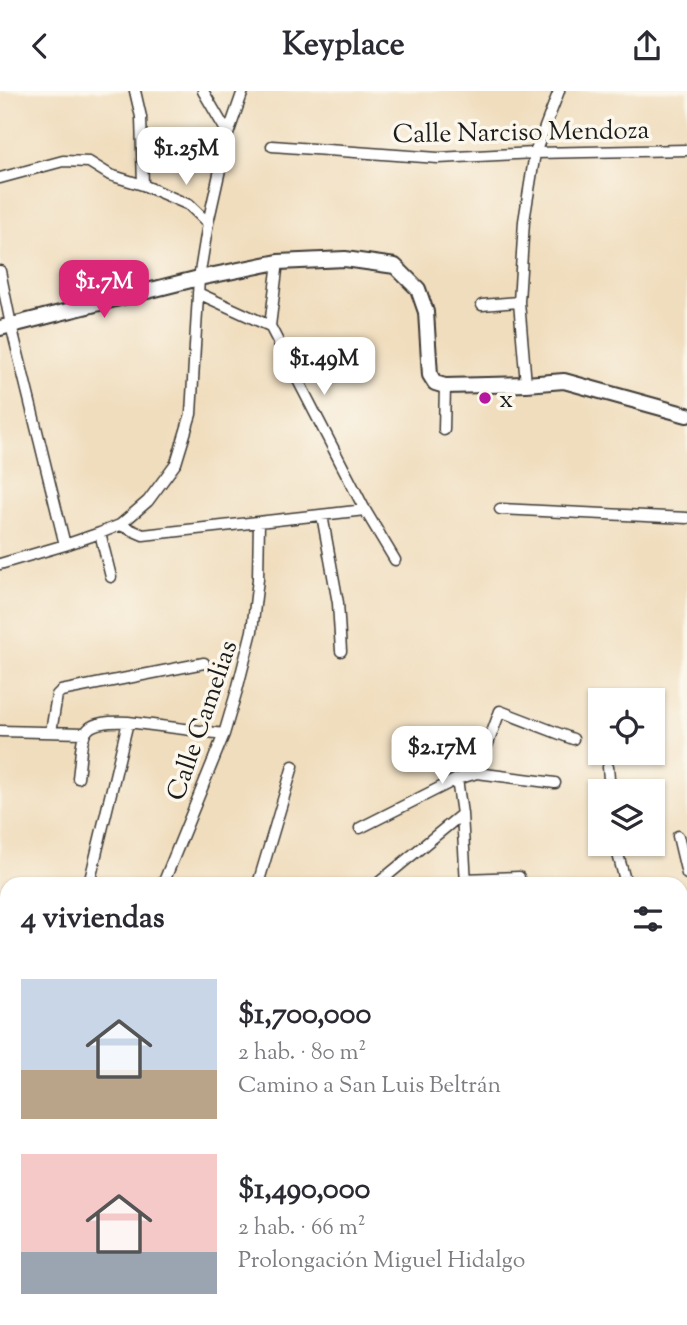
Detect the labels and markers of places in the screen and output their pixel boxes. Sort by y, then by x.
pin: $1.25M [129,127,243,187]
pin: $1.7M [55,261,153,320]
pin: $1.49M [267,337,381,397]
place label: x [499,382,513,419]
marker: x [477,390,493,406]
pin: $2.17M [385,727,499,786]

